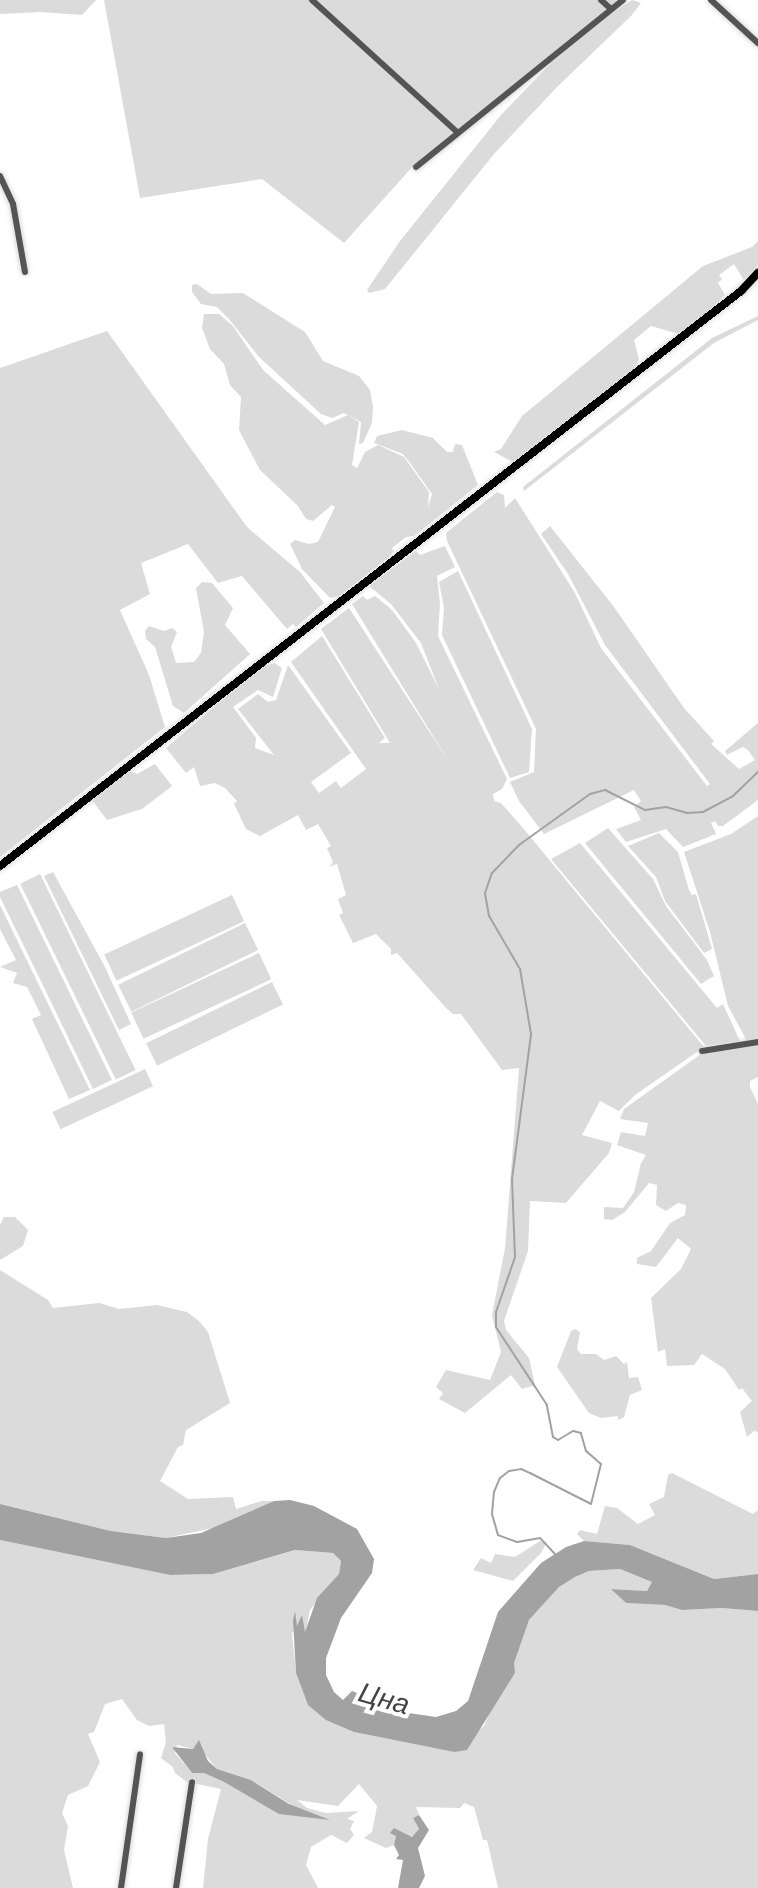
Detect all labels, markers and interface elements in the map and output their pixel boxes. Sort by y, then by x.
water label: Цна [355,1676,413,1722]

